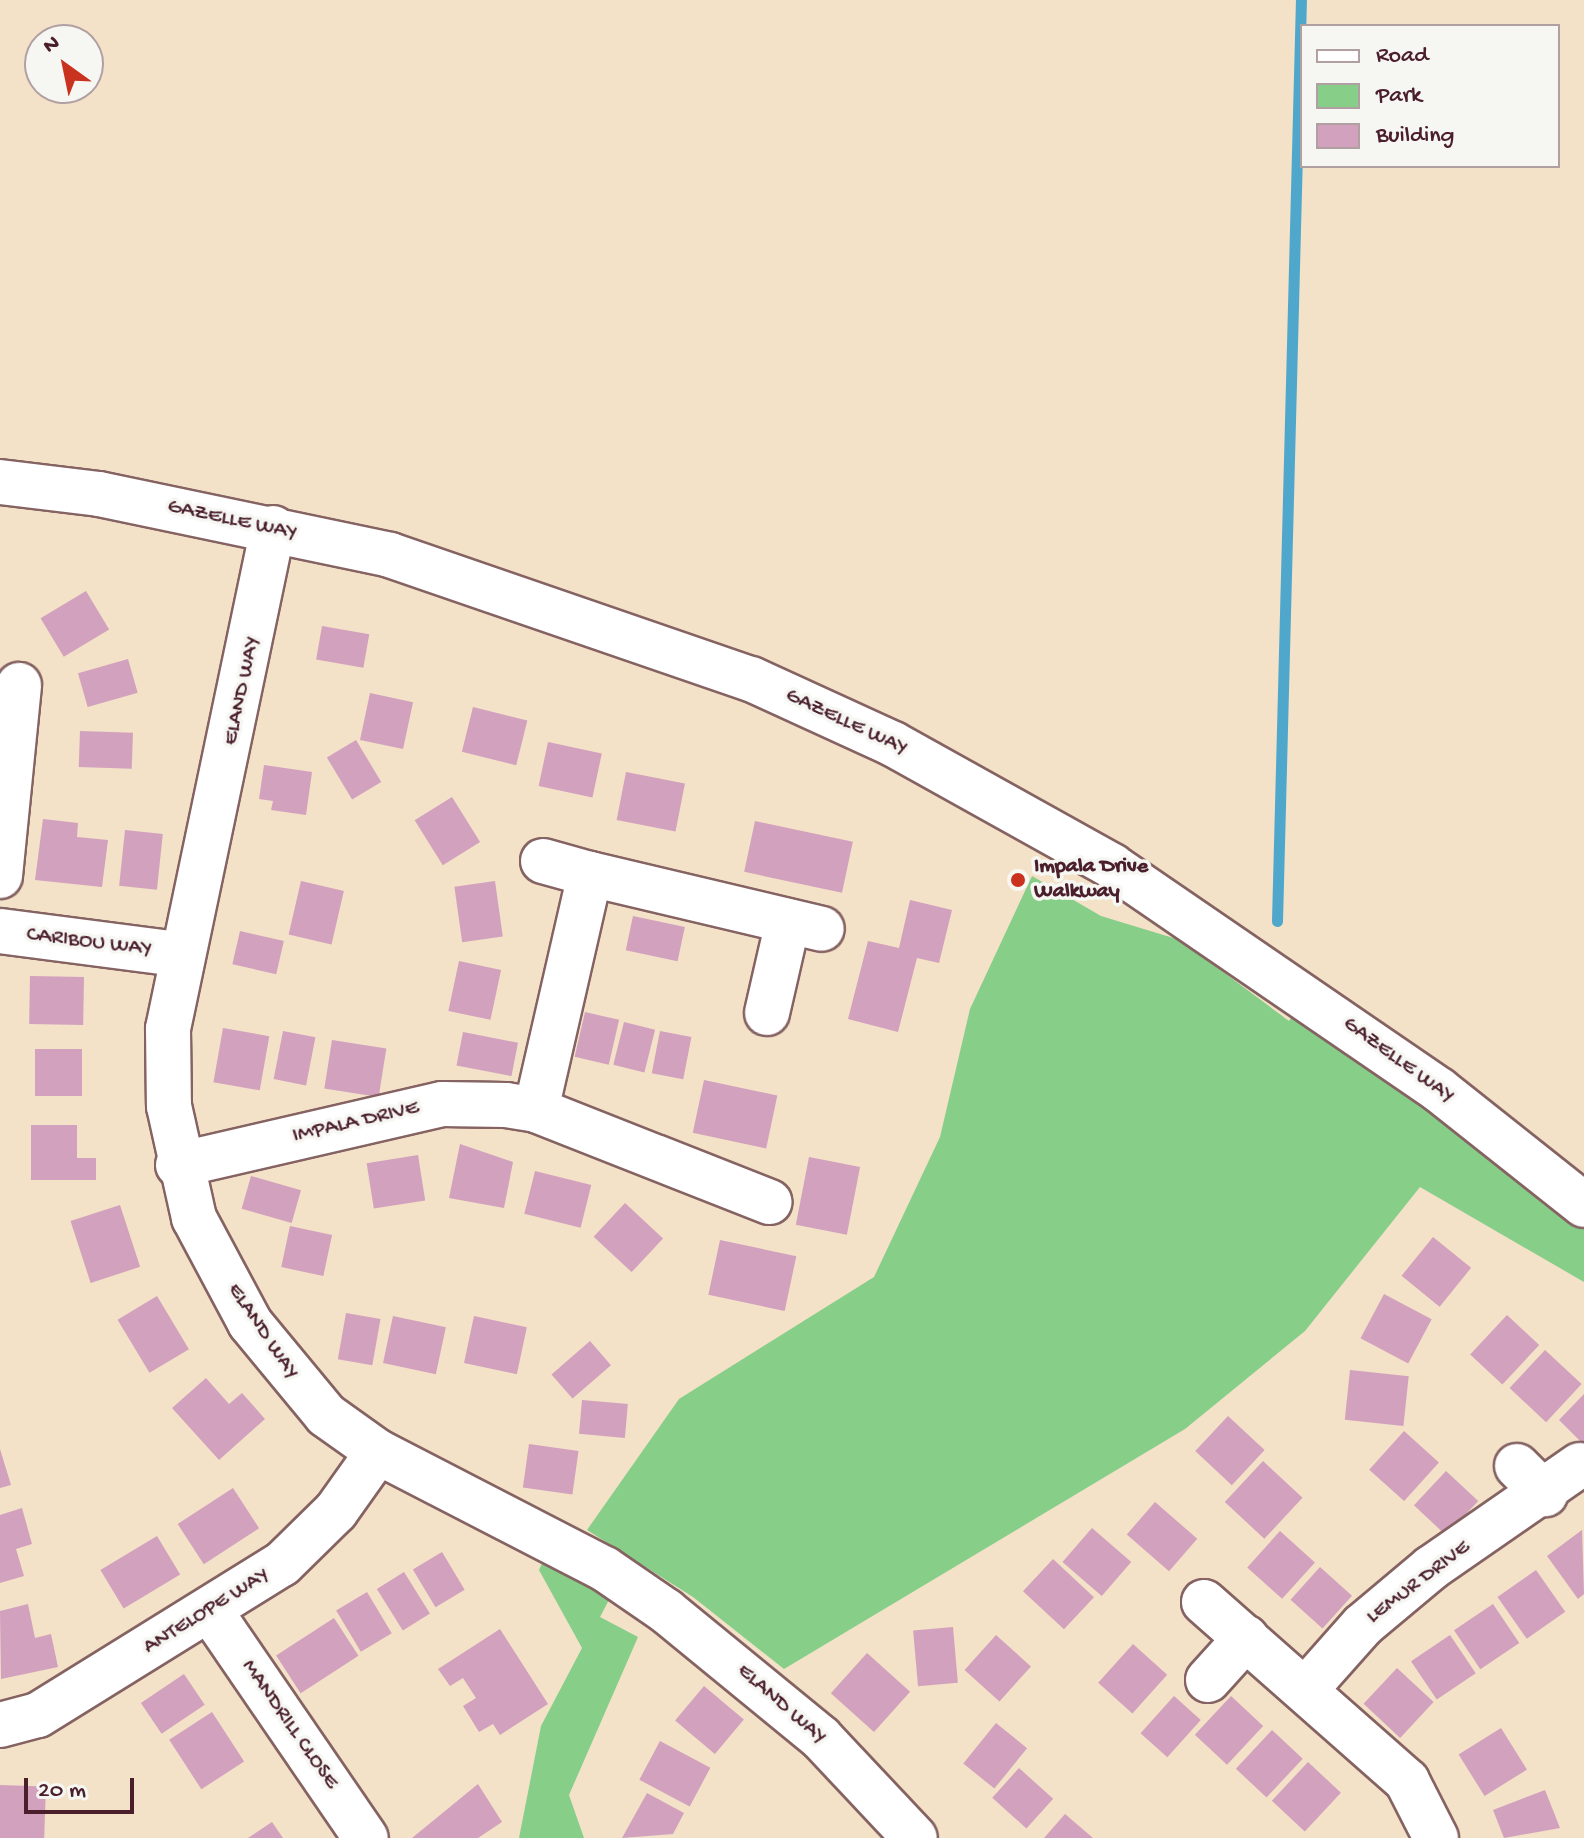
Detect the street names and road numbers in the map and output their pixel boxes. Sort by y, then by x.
street label: GAZELLE WAY [165,494,299,548]
street label: ELAND WAY [219,634,267,748]
street label: GAZELLE WAY [781,683,911,763]
street label: CARIBOU WAY [25,922,153,964]
street label: GAZELLE WAY [1337,1012,1459,1110]
street label: IMPALA DRIVE [290,1096,422,1150]
street label: ELAND WAY [220,1279,304,1385]
street label: LEMUR DRIVE [1362,1535,1476,1631]
street label: ANTELOPE WAY [139,1563,275,1661]
street label: MANDRILL CLOSE [235,1655,343,1795]
street label: ELAND WAY [731,1659,831,1751]

